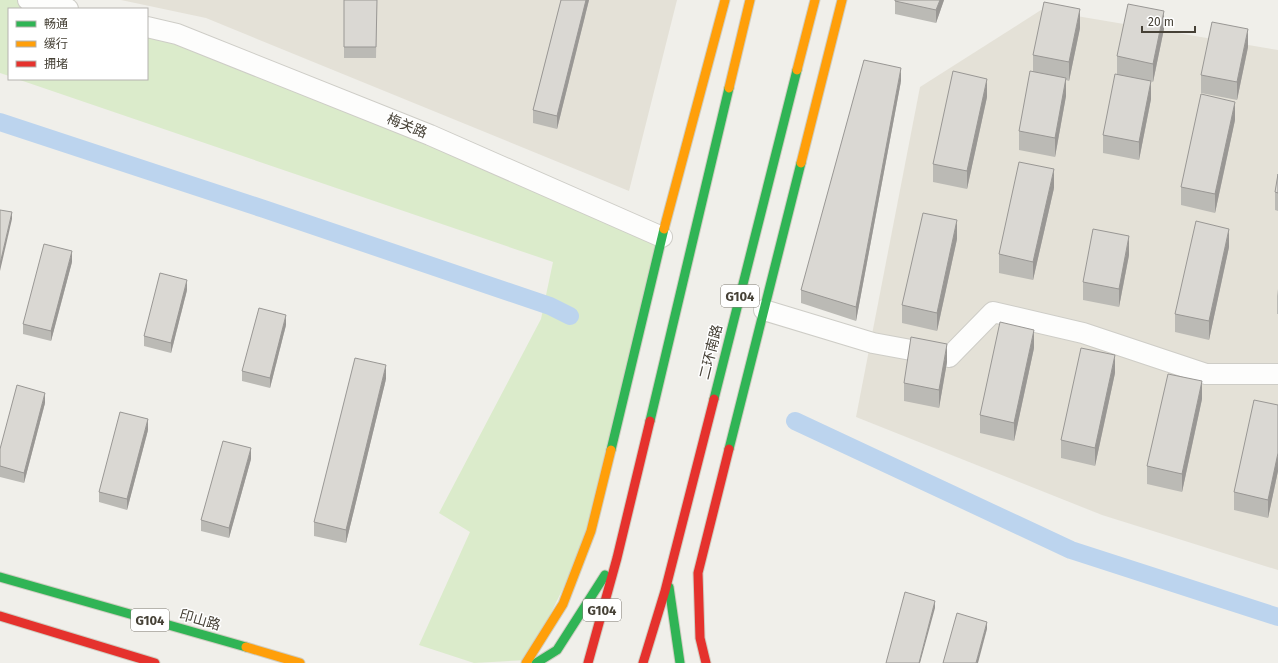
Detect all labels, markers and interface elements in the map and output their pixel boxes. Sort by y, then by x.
legend [8,8,148,80]
scale bar [1142,8,1195,34]
text: 20 m [1148,15,1174,29]
text: 畅通 [44,17,68,31]
text: 缓行 [44,37,68,51]
text: 拥堵 [44,57,68,71]
street label: 梅关路 [384,110,430,142]
road number: G104 [721,285,759,307]
street label: 二环南路 [696,323,726,381]
road number: G104 [583,599,621,621]
street label: 印山路 [177,606,223,634]
road number: G104 [131,609,169,631]

